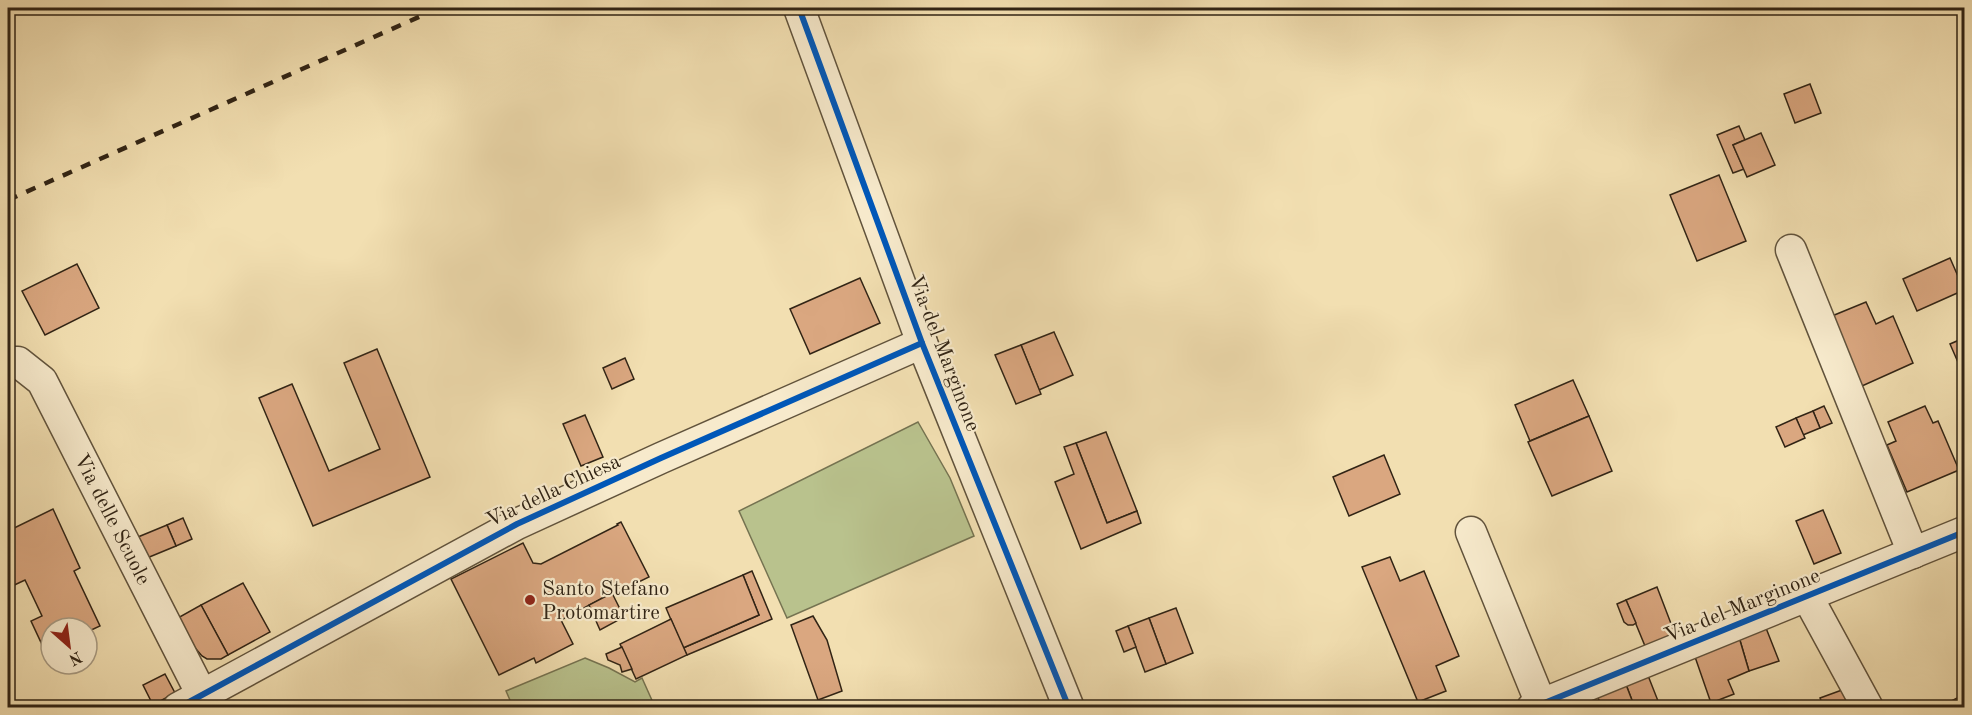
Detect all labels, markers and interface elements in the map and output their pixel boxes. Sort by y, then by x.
street label: Via del Marginone [904,272,983,435]
street label: Via delle Scuole [70,451,154,589]
street label: Via della Chiesa [483,451,624,532]
street label: Via del Marginone [1662,566,1823,647]
place label: Santo Stefano Protomartire [542,579,669,624]
marker: Santo Stefano Protomartire [523,593,537,607]
north arrow [39,616,99,676]
text: N [65,648,84,668]

